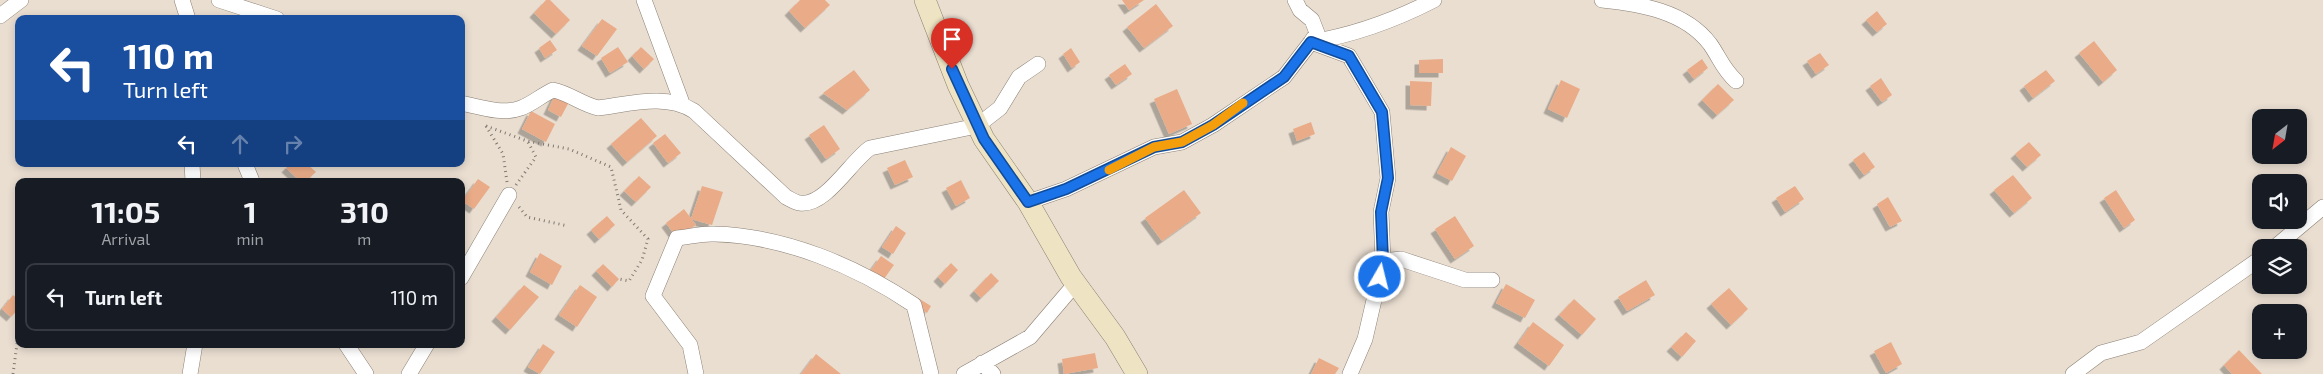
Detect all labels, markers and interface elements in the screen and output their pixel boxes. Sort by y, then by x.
pin [931,18,973,69]
icon: arrive [938,25,966,53]
text: 110 m [123,34,214,76]
icon: left [40,35,105,100]
text: Turn left [123,76,208,102]
north arrow [2252,109,2308,164]
map controls [2252,109,2307,359]
icon: left [173,130,201,158]
icon: ahead [226,130,254,158]
icon: right [279,130,307,158]
button: sound [2252,174,2307,229]
text: 11:05 [91,193,160,229]
text: 1 [244,193,257,229]
text: 310 [340,193,389,229]
text: Arrival [101,229,150,248]
text: min [236,229,264,248]
text: m [357,229,371,248]
button: layers [2252,239,2307,294]
position arrow [1353,250,1405,302]
icon: left [42,283,70,311]
text: Turn left [85,286,162,309]
text: 110 m [391,286,438,309]
button: + [2252,304,2307,359]

